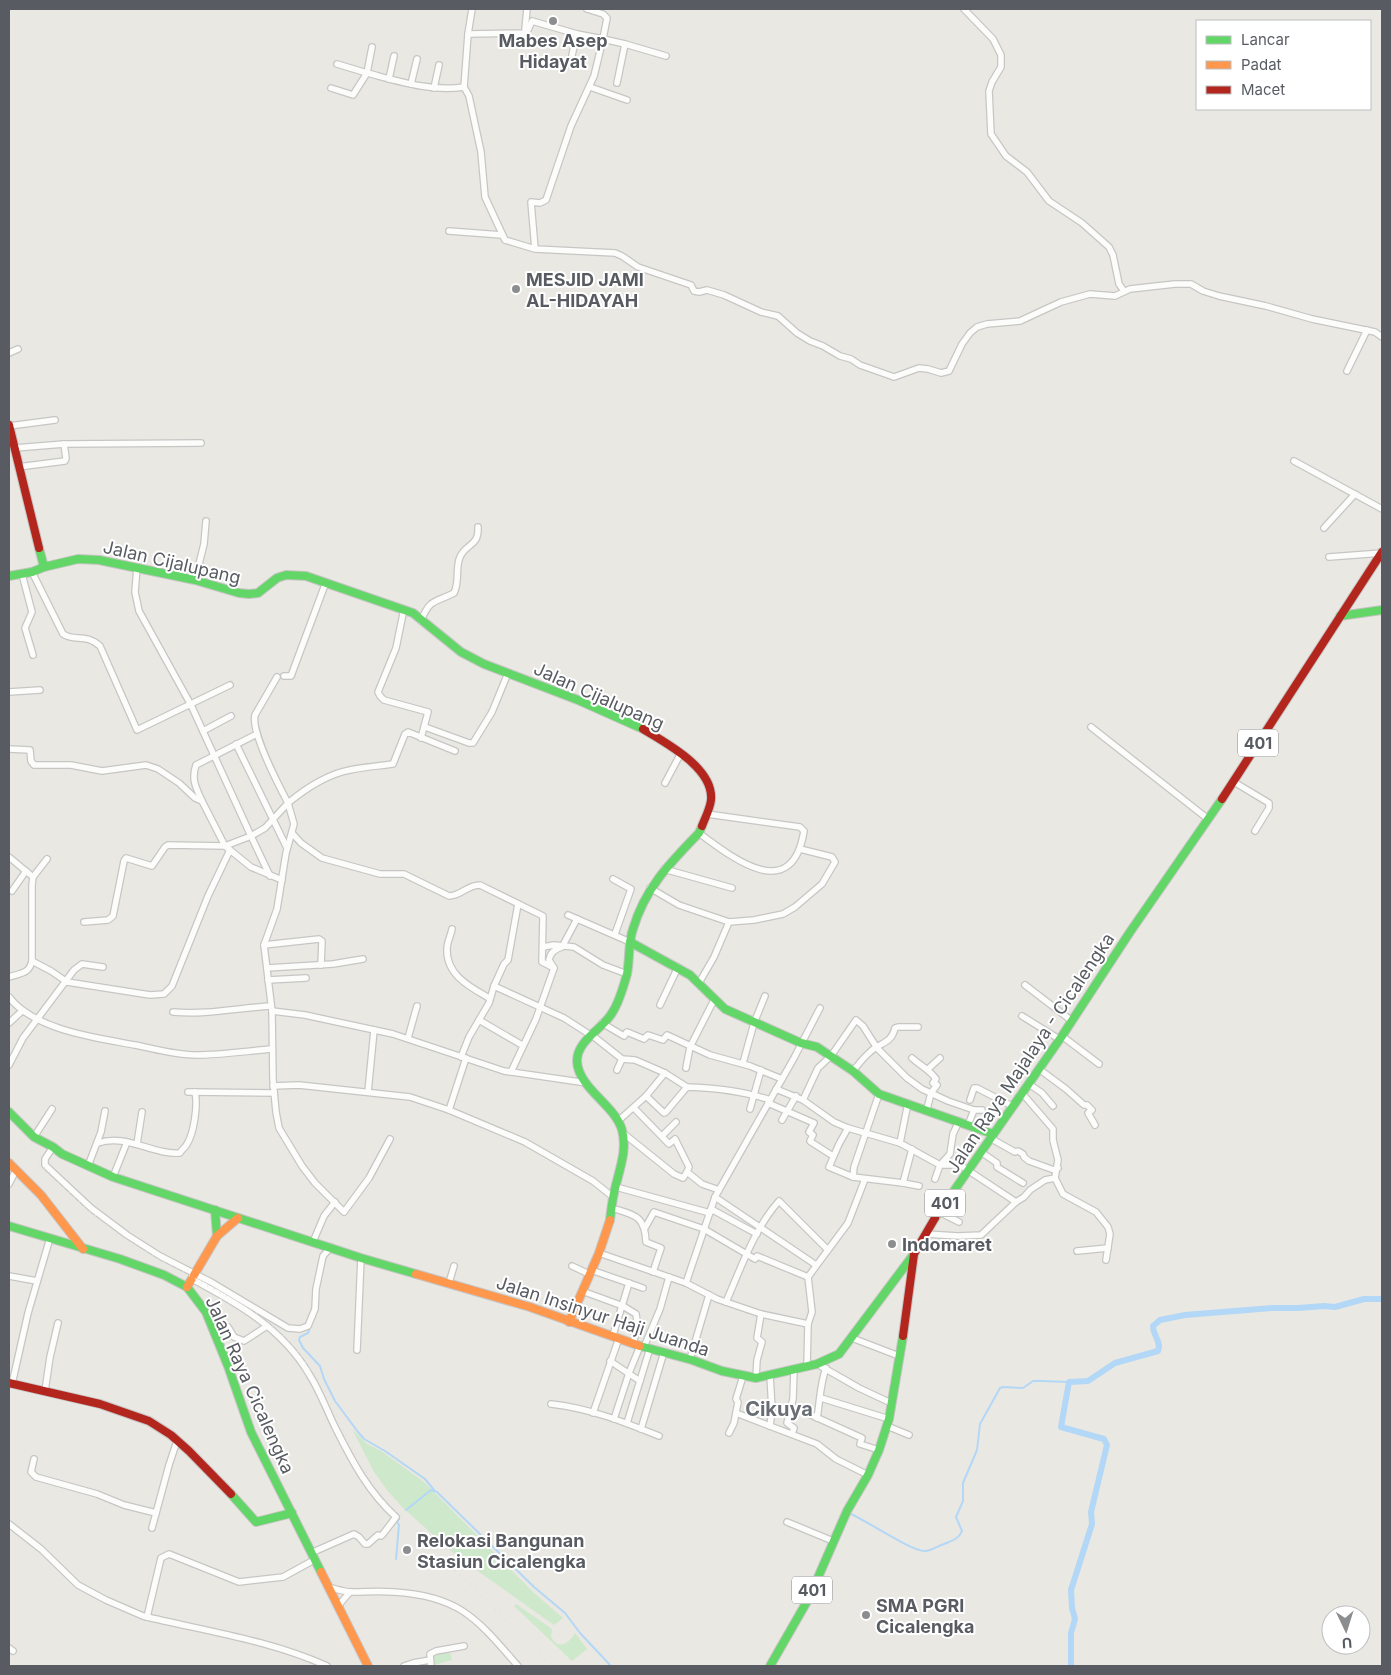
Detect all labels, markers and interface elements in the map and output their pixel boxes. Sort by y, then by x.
marker: Mabes Asep Hidayat [547,15,559,27]
legend [1196,20,1371,110]
place label: Mabes Asep Hidayat [498,30,608,72]
text: Lancar [1241,30,1290,49]
text: Padat [1241,55,1282,74]
text: Macet [1241,80,1285,99]
place label: MESJID JAMI AL-HIDAYAH [526,269,644,311]
marker: MESJID JAMI AL-HIDAYAH [510,283,522,295]
street label: Jalan Cijalupang [101,536,243,588]
street label: Jalan Cijalupang [531,658,667,734]
road number: 401 [1238,730,1278,756]
street label: Jalan Raya Majalaya - Cicalengka [942,929,1118,1177]
road number: 401 [925,1190,965,1216]
place label: Indomaret [902,1234,992,1255]
marker: Indomaret [886,1238,898,1250]
street label: Jalan Insinyur Haji Juanda [494,1272,712,1360]
street label: Jalan Raya Cicalengka [201,1293,299,1477]
district label: Cikuya [745,1397,813,1421]
place label: Relokasi Bangunan Stasiun Cicalengka [417,1530,586,1572]
marker: Relokasi Bangunan Stasiun Cicalengka [401,1544,413,1556]
road number: 401 [792,1576,832,1604]
place label: SMA PGRI Cicalengka [876,1595,974,1637]
north arrow [1321,1605,1371,1655]
marker: SMA PGRI Cicalengka [860,1609,872,1621]
text: U [1341,1635,1353,1652]

